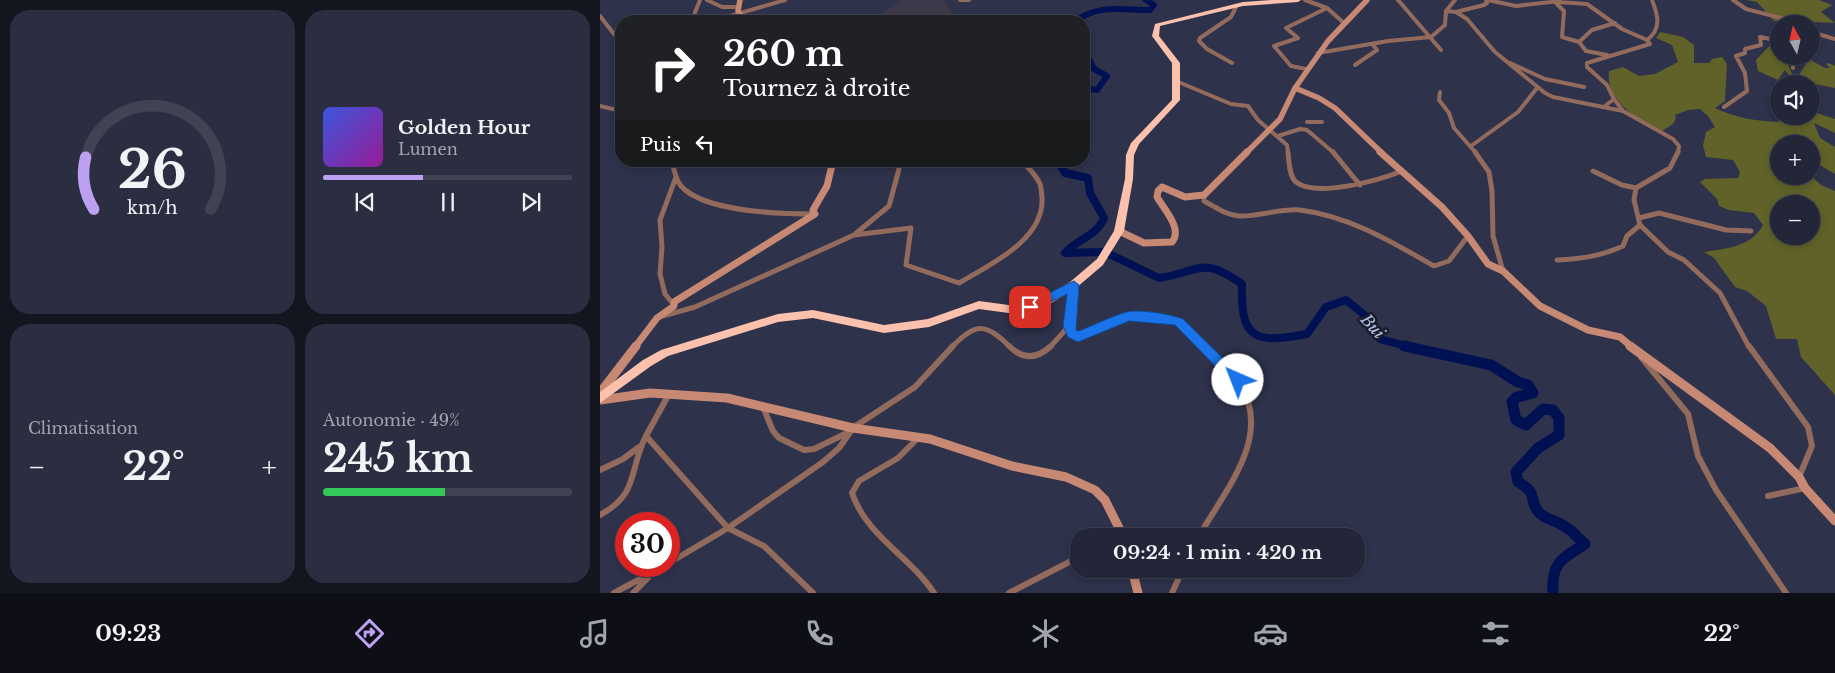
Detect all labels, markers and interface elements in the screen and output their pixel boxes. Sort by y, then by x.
north arrow [1770,15,1820,65]
map controls [1770,15,1820,245]
text: 260 m [723,32,844,75]
icon: right [640,35,705,100]
text: Tournez à droite [723,75,910,102]
button: sound [1770,75,1820,125]
text: Golden Hour [398,116,530,139]
icon: left [691,130,719,158]
text: Puis [640,133,681,156]
button: + [1770,135,1820,185]
text: 26 [118,138,187,202]
text: Lumen [398,139,458,159]
icon: previous [351,188,379,216]
icon: pause [434,188,462,216]
icon: next [517,188,545,216]
button: − [1770,195,1820,245]
text: km/h [127,197,178,219]
pin [1009,286,1051,328]
icon: arrive [1016,293,1044,321]
water label: Bui [1356,309,1390,343]
position arrow [1211,353,1263,405]
text: Autonomie · 49% [323,410,460,430]
text: Climatisation [28,418,138,438]
text: 245 km [323,435,473,482]
text: 22° [123,443,185,490]
text: − [28,450,46,485]
text: + [262,450,277,485]
speed limit sign: 30 [615,512,680,577]
text: 09:24 · 1 min · 420 m [1113,541,1322,564]
icon: directions [352,616,387,651]
icon: music [577,616,612,651]
icon: phone [802,616,837,651]
icon: climate [1028,616,1063,651]
icon: car [1253,616,1288,651]
icon: filters [1478,616,1513,651]
text: 09:23 [95,620,161,647]
text: 22° [1704,620,1740,647]

